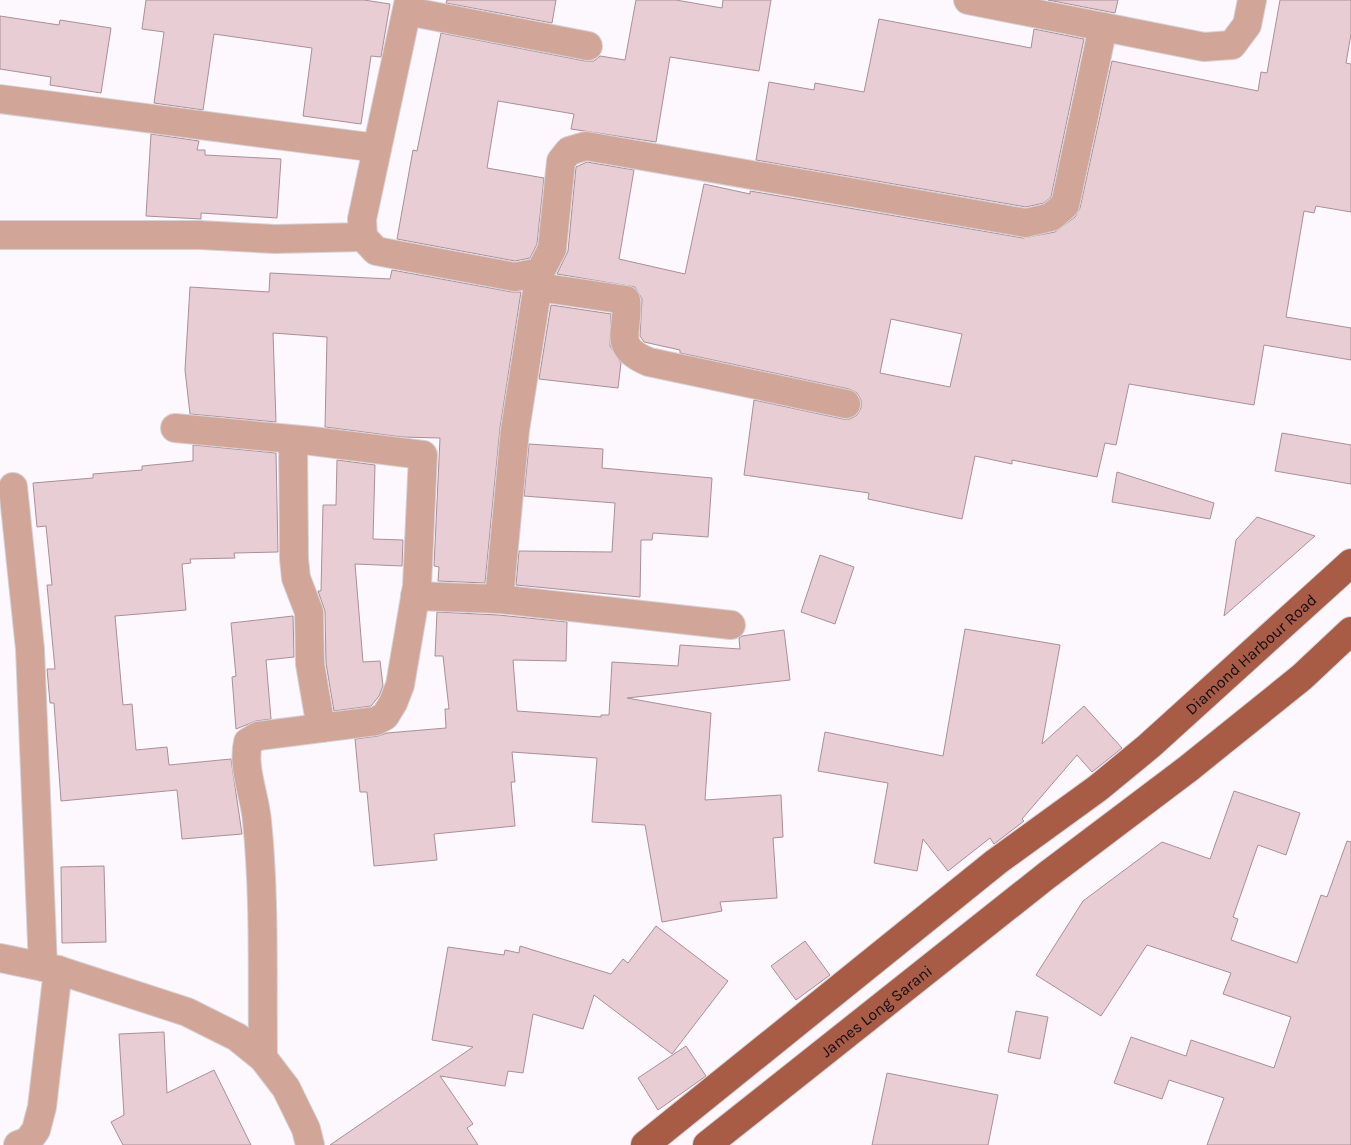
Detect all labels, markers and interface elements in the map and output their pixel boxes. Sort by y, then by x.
street label: Diamond Harbour Road [1181,590,1320,719]
street label: James Long Sarani [817,961,936,1061]

